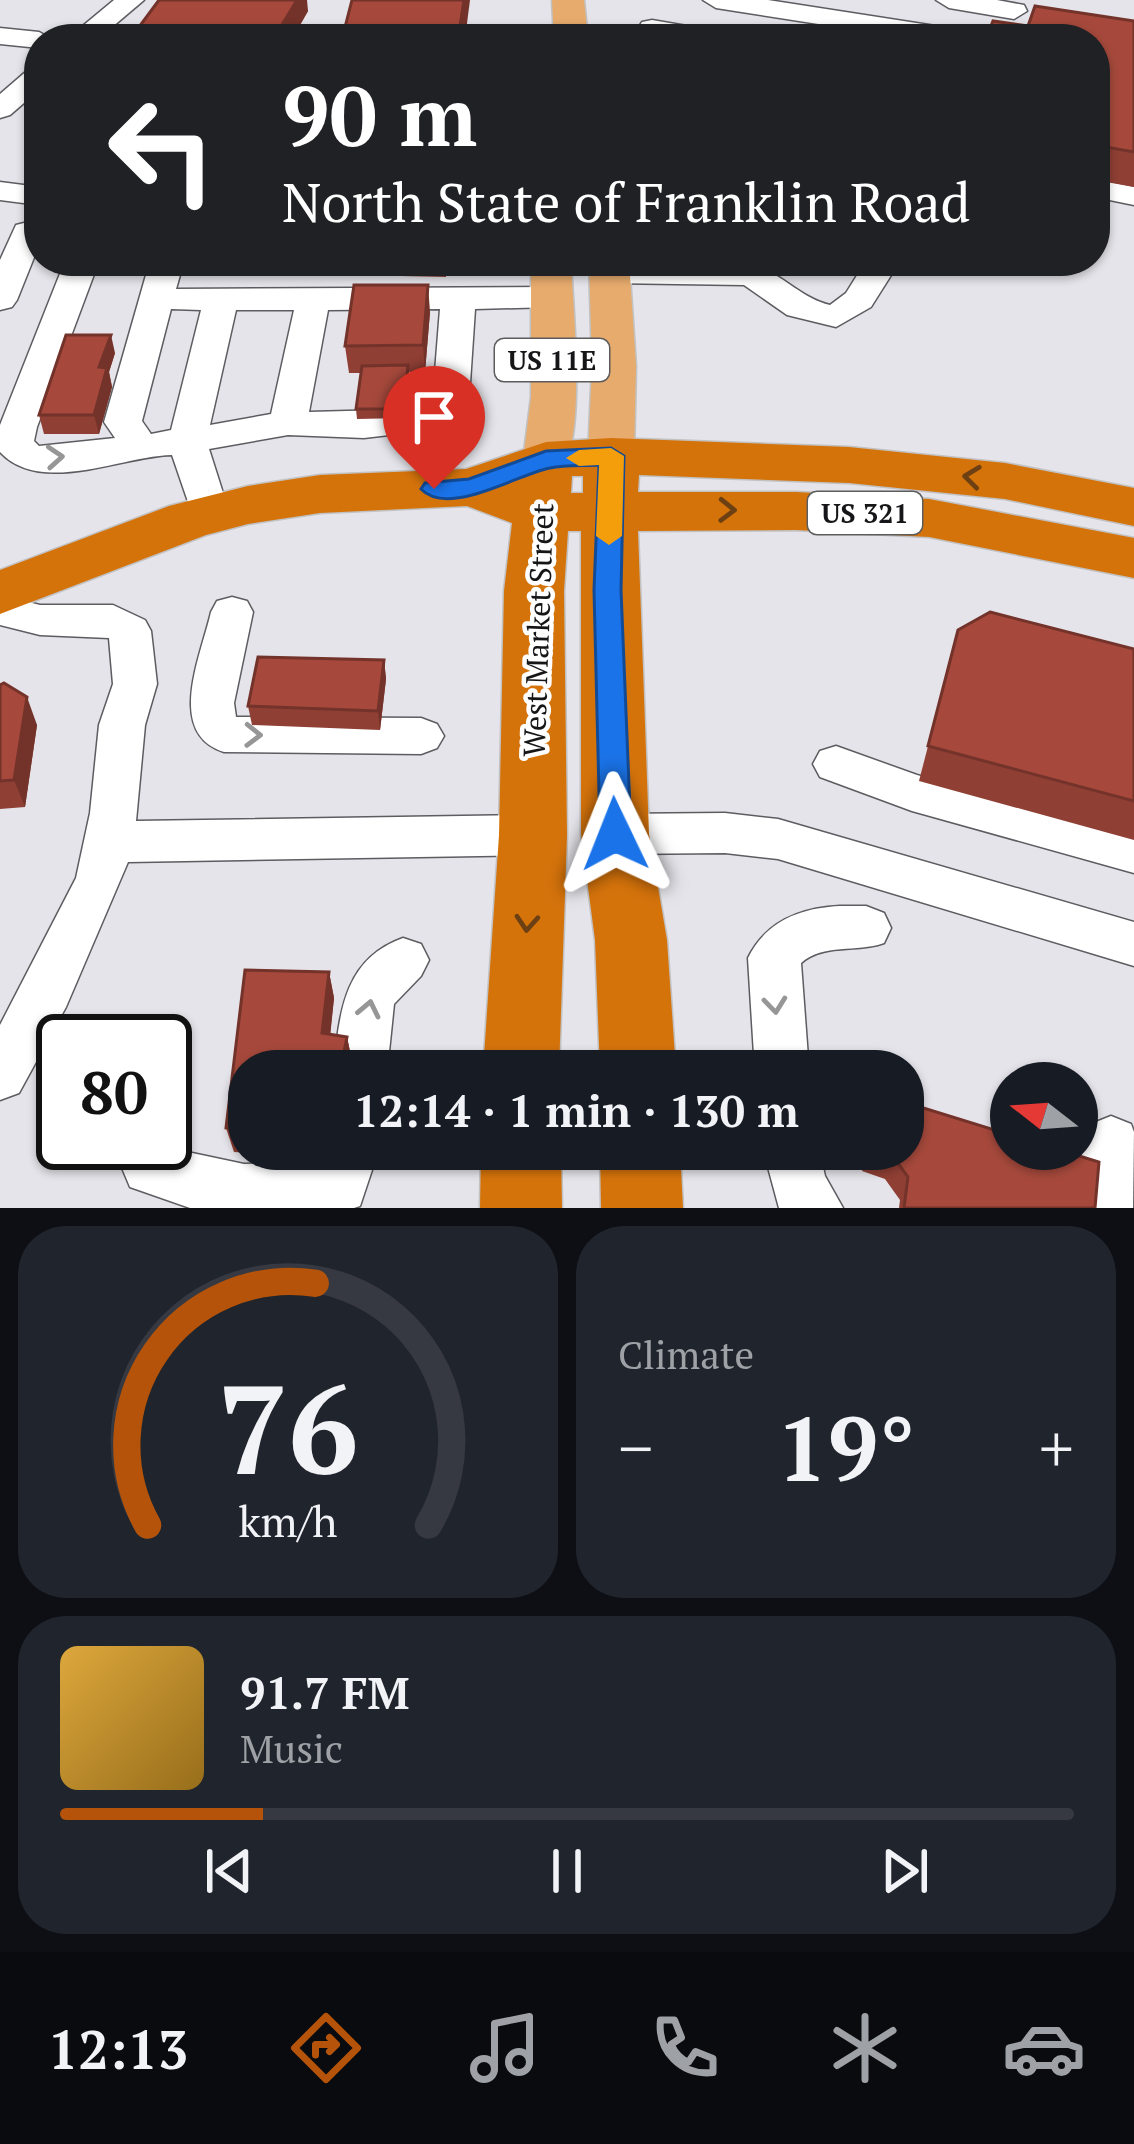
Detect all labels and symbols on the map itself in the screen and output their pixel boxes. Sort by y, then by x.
road number: US 11E [495,339,609,381]
pin [383,366,485,489]
one-way arrow [46,445,65,471]
one-way arrow [962,465,982,491]
road number: US 321 [808,492,922,534]
one-way arrow [719,497,737,523]
street label: West Market Street [514,502,562,758]
one-way arrow [244,722,263,748]
position arrow [552,771,678,897]
one-way arrow [514,914,540,933]
one-way arrow [762,995,788,1015]
one-way arrow [355,999,381,1019]
speed limit sign: 80 [36,1014,192,1170]
north arrow [990,1062,1098,1170]

